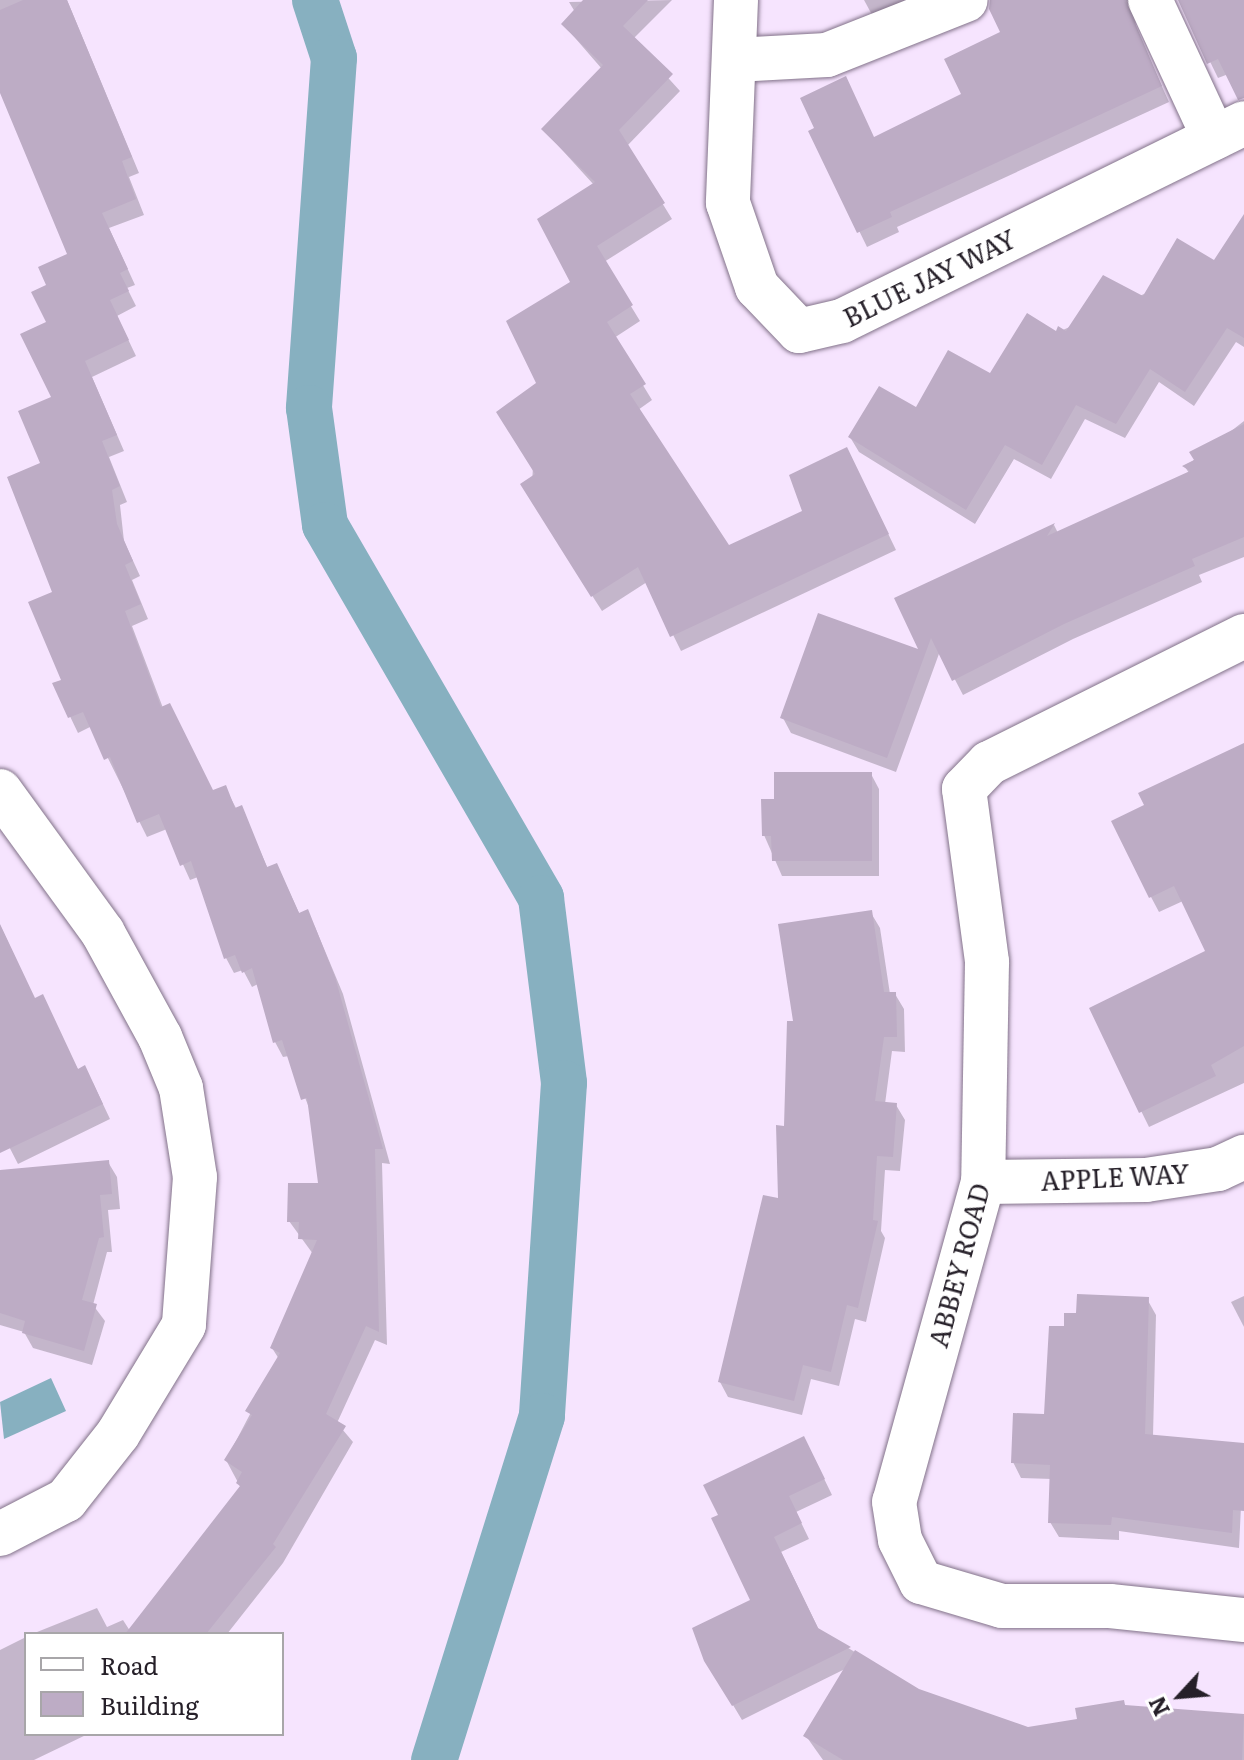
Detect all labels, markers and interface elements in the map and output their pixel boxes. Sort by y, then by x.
street label: BLUE JAY WAY [838,222,1020,332]
street label: APPLE WAY [1040,1157,1190,1195]
street label: ABBEY ROAD [921,1179,995,1351]
legend [24,1632,284,1736]
text: Road [100,1647,158,1682]
north arrow [1140,1656,1220,1736]
text: Building [100,1687,199,1722]
text: N [1139,1691,1177,1722]

